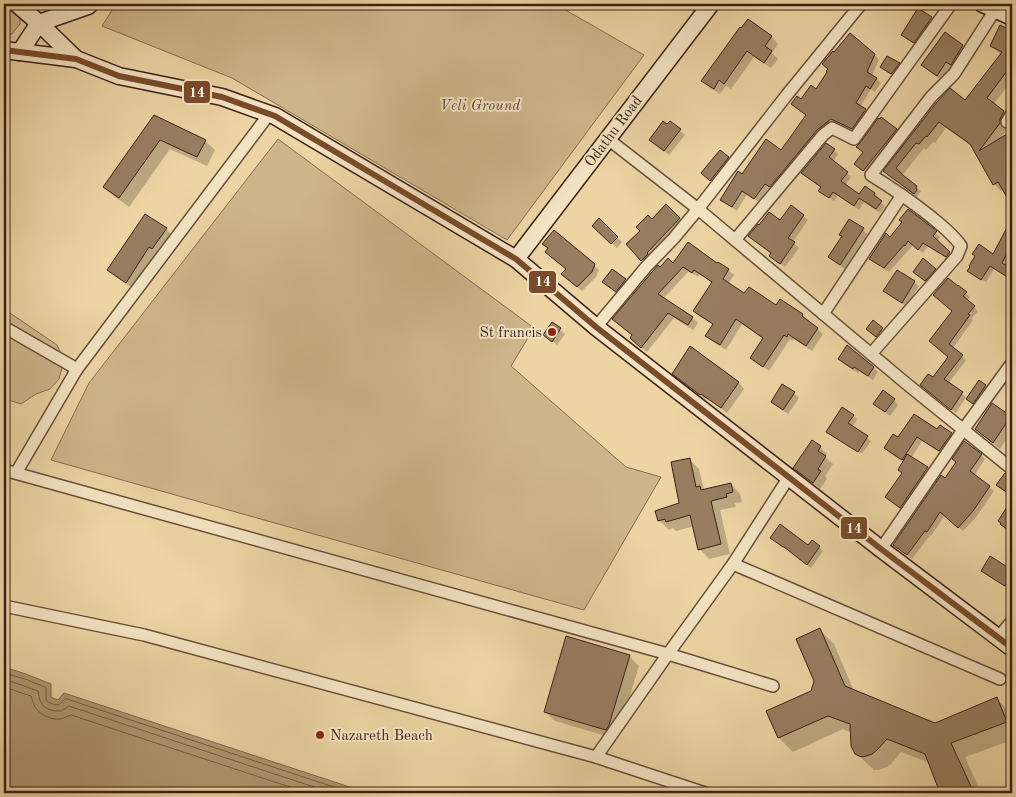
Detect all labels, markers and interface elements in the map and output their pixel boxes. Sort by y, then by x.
line badge: 14 [183,80,211,104]
text: 14 [189,86,205,100]
street label: Odathu Road [583,93,646,170]
park label: Veli Ground [440,99,521,114]
line badge: 14 [528,270,557,294]
text: 14 [535,275,551,289]
place label: St francis [480,326,542,341]
marker: St francis [546,326,558,338]
line badge: 14 [840,516,868,540]
text: 14 [846,522,862,536]
marker: Nazareth Beach [314,729,326,741]
place label: Nazareth Beach [330,729,433,744]

